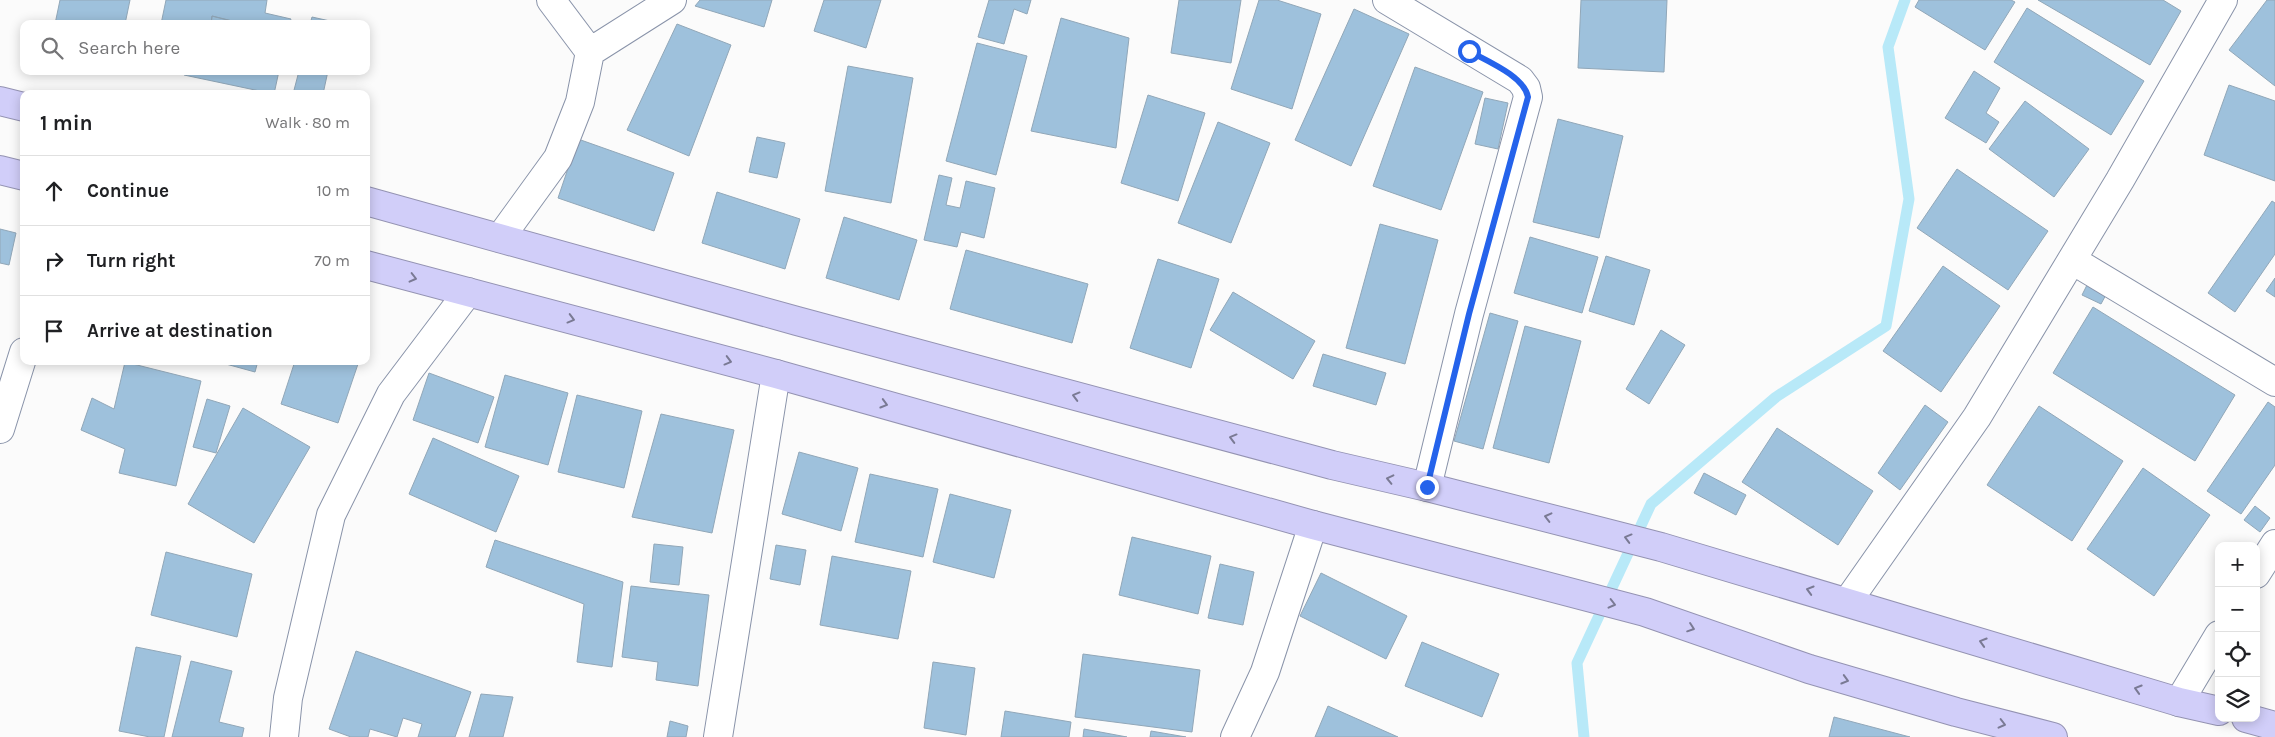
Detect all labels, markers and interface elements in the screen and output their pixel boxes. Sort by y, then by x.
search box [20,20,370,75]
icon: search [38,34,66,62]
text: Search here [78,37,180,59]
route start [1458,40,1481,63]
text: 1 min [40,111,93,135]
text: Walk · 80 m [265,113,350,132]
icon: ahead [40,177,68,205]
text: Continue [87,180,169,202]
text: 10 m [316,181,350,200]
icon: right [40,247,68,275]
text: Turn right [87,250,176,272]
text: 70 m [314,251,350,270]
one-way arrow [409,272,417,282]
one-way arrow [566,313,575,324]
icon: arrive [40,317,68,345]
text: Arrive at destination [87,320,273,342]
one-way arrow [723,355,731,365]
one-way arrow [1071,391,1080,402]
one-way arrow [880,398,889,409]
one-way arrow [1229,434,1237,444]
one-way arrow [1386,474,1395,484]
route end [1416,476,1439,499]
one-way arrow [1543,512,1552,523]
one-way arrow [1624,533,1633,544]
map controls [2215,542,2260,722]
button: + [2215,542,2260,587]
one-way arrow [1807,586,1815,596]
button: − [2215,587,2260,632]
one-way arrow [1607,598,1616,609]
one-way arrow [1687,622,1695,632]
button: locate [2215,632,2260,677]
one-way arrow [1979,637,1987,647]
one-way arrow [1841,674,1849,684]
button: layers [2215,677,2260,722]
one-way arrow [2134,685,2143,695]
one-way arrow [1997,718,2006,729]

